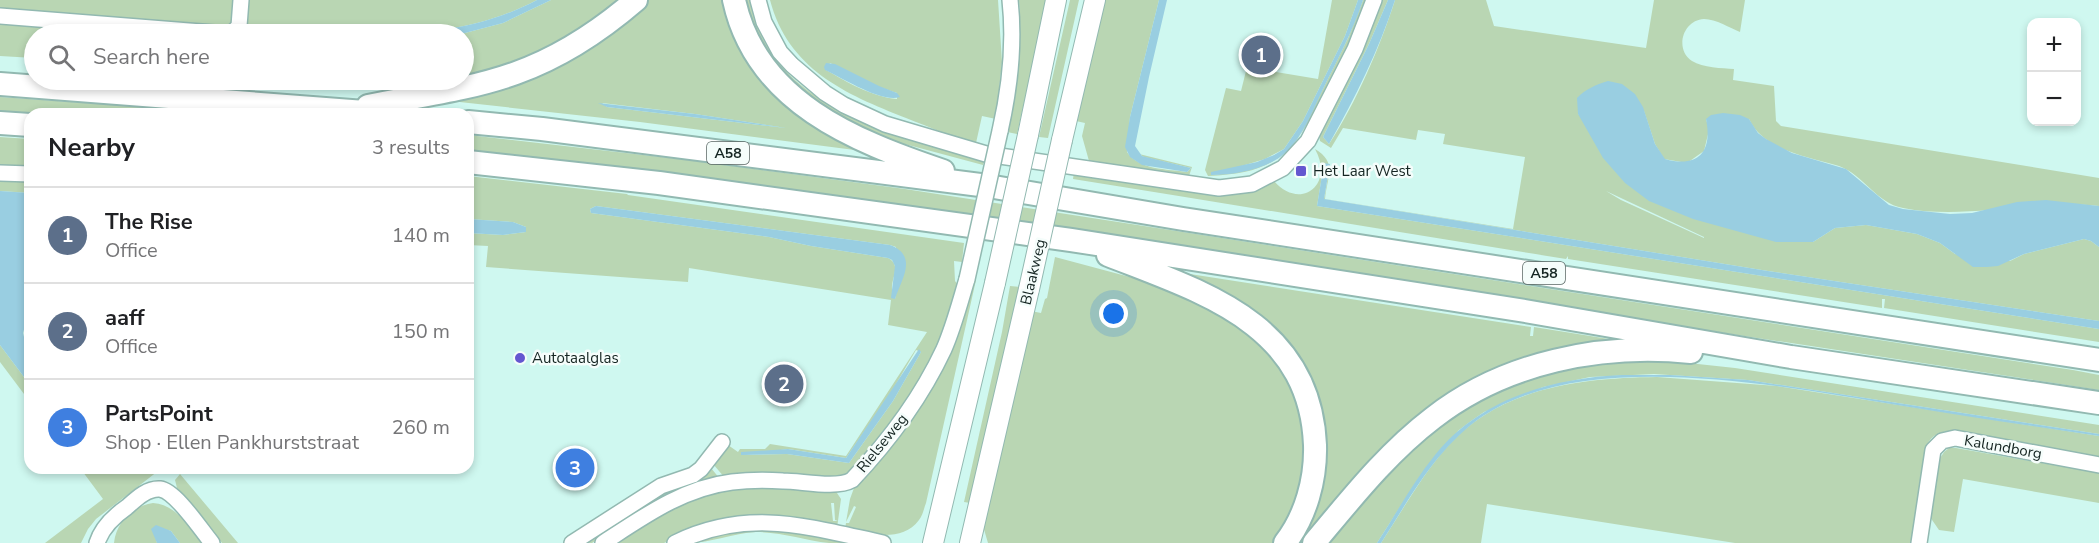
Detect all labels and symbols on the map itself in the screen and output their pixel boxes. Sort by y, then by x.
pin: 1 [1242,32,1280,78]
road number: A58 [707,142,749,164]
place label: Het Laar West [1313,161,1412,181]
marker: Het Laar West [1294,164,1308,178]
street label: Blaakweg [1016,237,1050,307]
road number: A58 [1523,262,1565,284]
your location [1099,299,1128,328]
place label: Autotaalglas [532,348,619,368]
marker: Autotaalglas [513,351,527,365]
pin: 2 [764,362,804,406]
street label: Rielseweg [852,409,912,477]
street label: Kalundborg [1963,430,2043,464]
pin: 3 [556,446,594,490]

